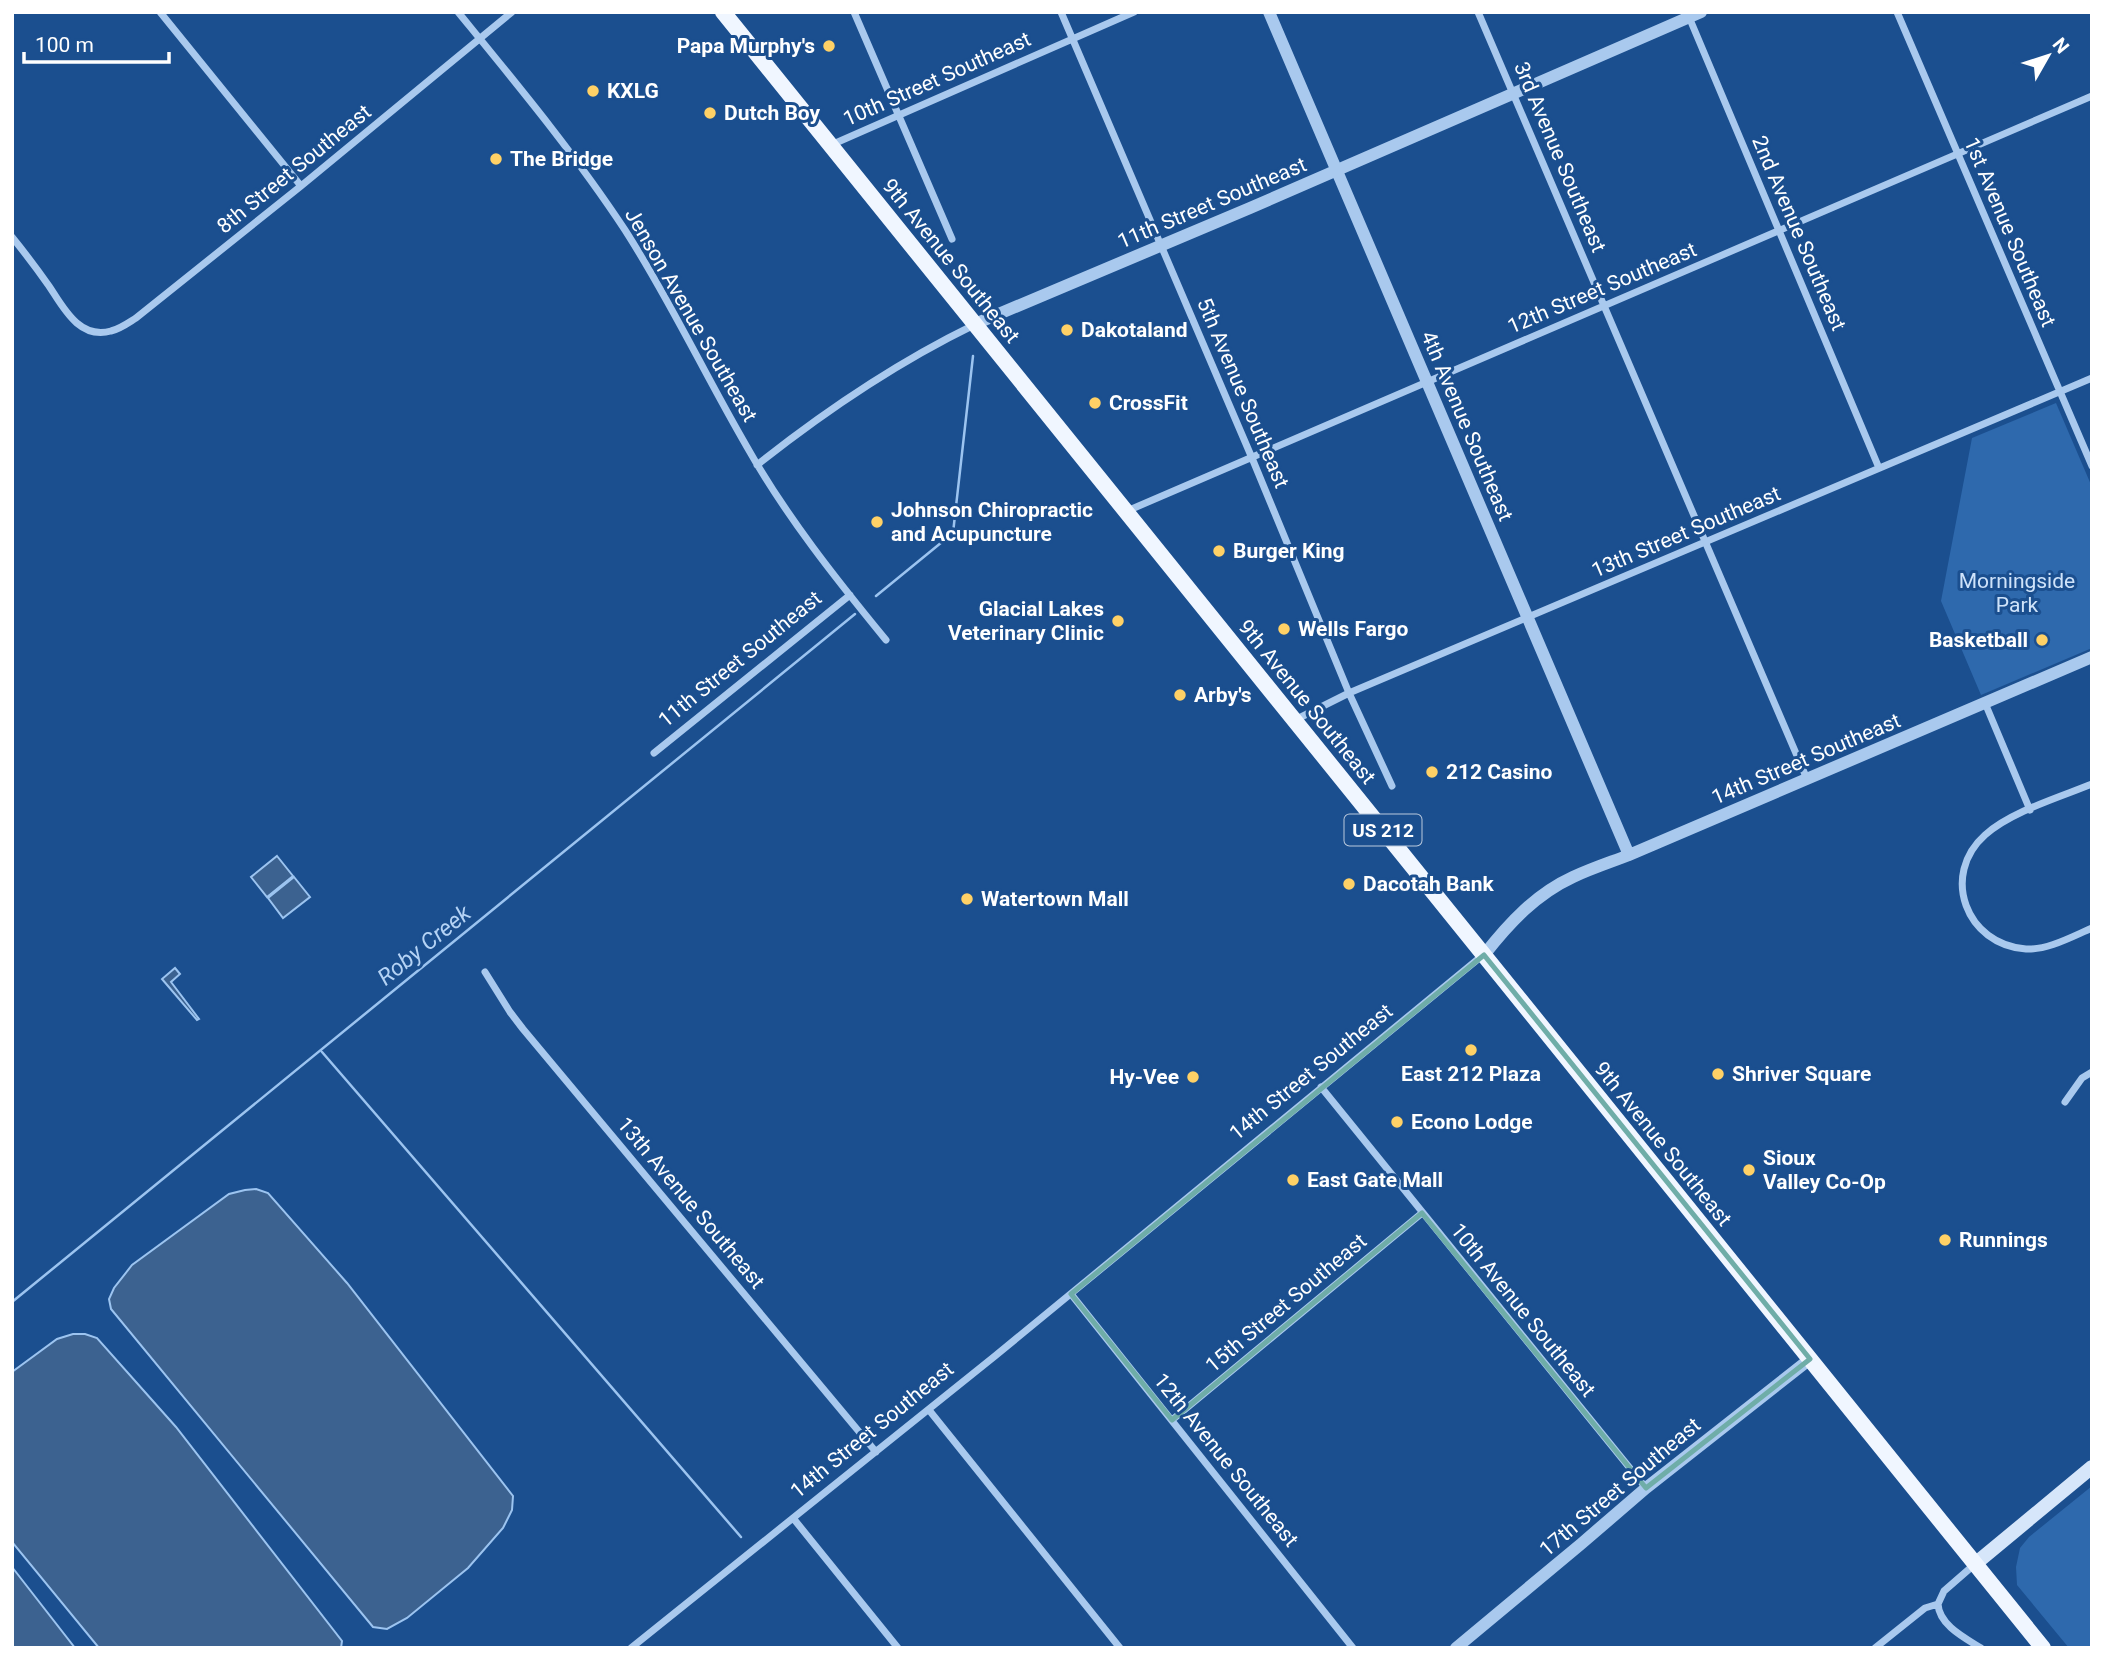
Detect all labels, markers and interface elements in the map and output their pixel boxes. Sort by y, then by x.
scale bar [24,21,170,65]
north arrow [2013,21,2083,91]
street label: 10th Street Southeast [840,27,1035,131]
text: 100 m [35,33,94,57]
text: N [2048,33,2074,58]
place label: Papa Murphy's [677,34,815,58]
marker: Papa Murphy's [821,38,837,54]
street label: 3rd Avenue Southeast [1509,58,1611,256]
place label: KXLG [607,79,659,103]
marker: KXLG [585,83,601,99]
street label: 8th Street Southeast [212,100,376,238]
place label: Dutch Boy [724,101,821,125]
marker: Dutch Boy [702,105,718,121]
street label: 2nd Avenue Southeast [1747,132,1851,334]
street label: 1st Avenue Southeast [1959,134,2061,330]
place label: The Bridge [510,147,613,171]
marker: The Bridge [488,151,504,167]
street label: 11th Street Southeast [1114,152,1310,254]
street label: 9th Avenue Southeast [877,174,1025,348]
street label: Jenson Avenue Southeast [620,204,762,426]
street label: 12th Street Southeast [1504,237,1700,339]
street label: 5th Avenue Southeast [1192,294,1294,492]
place label: Dakotaland [1081,318,1188,342]
marker: Dakotaland [1059,322,1075,338]
street label: 4th Avenue Southeast [1416,327,1518,525]
place label: CrossFit [1109,391,1188,415]
marker: CrossFit [1087,395,1103,411]
street label: 13th Street Southeast [1588,481,1784,583]
place label: Johnson Chiropractic and Acupuncture [891,498,1093,546]
marker: Johnson Chiropractic and Acupuncture [869,514,885,530]
place label: Burger King [1233,539,1345,563]
marker: Burger King [1211,543,1227,559]
park label: Morningside Park [1959,569,2075,617]
street label: 11th Street Southeast [654,586,826,732]
place label: Glacial Lakes Veterinary Clinic [948,597,1104,645]
marker: Glacial Lakes Veterinary Clinic [1110,613,1126,629]
street label: 9th Avenue Southeast [1233,615,1381,789]
place label: Wells Fargo [1298,617,1408,641]
marker: Wells Fargo [1276,621,1292,637]
place label: Basketball [1929,628,2028,652]
marker: Basketball [2034,632,2050,648]
place label: Arby's [1194,683,1252,707]
marker: Arby's [1172,687,1188,703]
street label: 14th Street Southeast [1708,708,1904,810]
place label: 212 Casino [1446,760,1552,784]
marker: 212 Casino [1424,764,1440,780]
road number: US 212 [1344,814,1422,846]
place label: Dacotah Bank [1363,872,1494,896]
marker: Dacotah Bank [1341,876,1357,892]
place label: Watertown Mall [981,887,1129,911]
marker: Watertown Mall [959,891,975,907]
water label: Roby Creek [372,899,477,991]
street label: 14th Street Southeast [1225,999,1397,1145]
marker: East 212 Plaza [1463,1042,1479,1058]
street label: 9th Avenue Southeast [1589,1057,1737,1231]
place label: East 212 Plaza [1401,1062,1541,1086]
place label: Shriver Square [1732,1062,1871,1086]
place label: Hy-Vee [1109,1065,1179,1089]
marker: Shriver Square [1710,1066,1726,1082]
marker: Hy-Vee [1185,1069,1201,1085]
place label: Econo Lodge [1411,1110,1533,1134]
street label: 13th Avenue Southeast [612,1113,770,1293]
marker: Econo Lodge [1389,1114,1405,1130]
place label: Sioux Valley Co-Op [1763,1146,1886,1194]
marker: Sioux Valley Co-Op [1741,1162,1757,1178]
place label: East Gate Mall [1307,1168,1443,1192]
marker: East Gate Mall [1285,1172,1301,1188]
street label: 10th Avenue Southeast [1446,1219,1600,1402]
place label: Runnings [1959,1228,2048,1252]
street label: 15th Street Southeast [1201,1229,1371,1377]
marker: Runnings [1937,1232,1953,1248]
street label: 14th Street Southeast [786,1357,958,1503]
street label: 12th Avenue Southeast [1149,1369,1303,1552]
street label: 17th Street Southeast [1535,1413,1705,1561]

